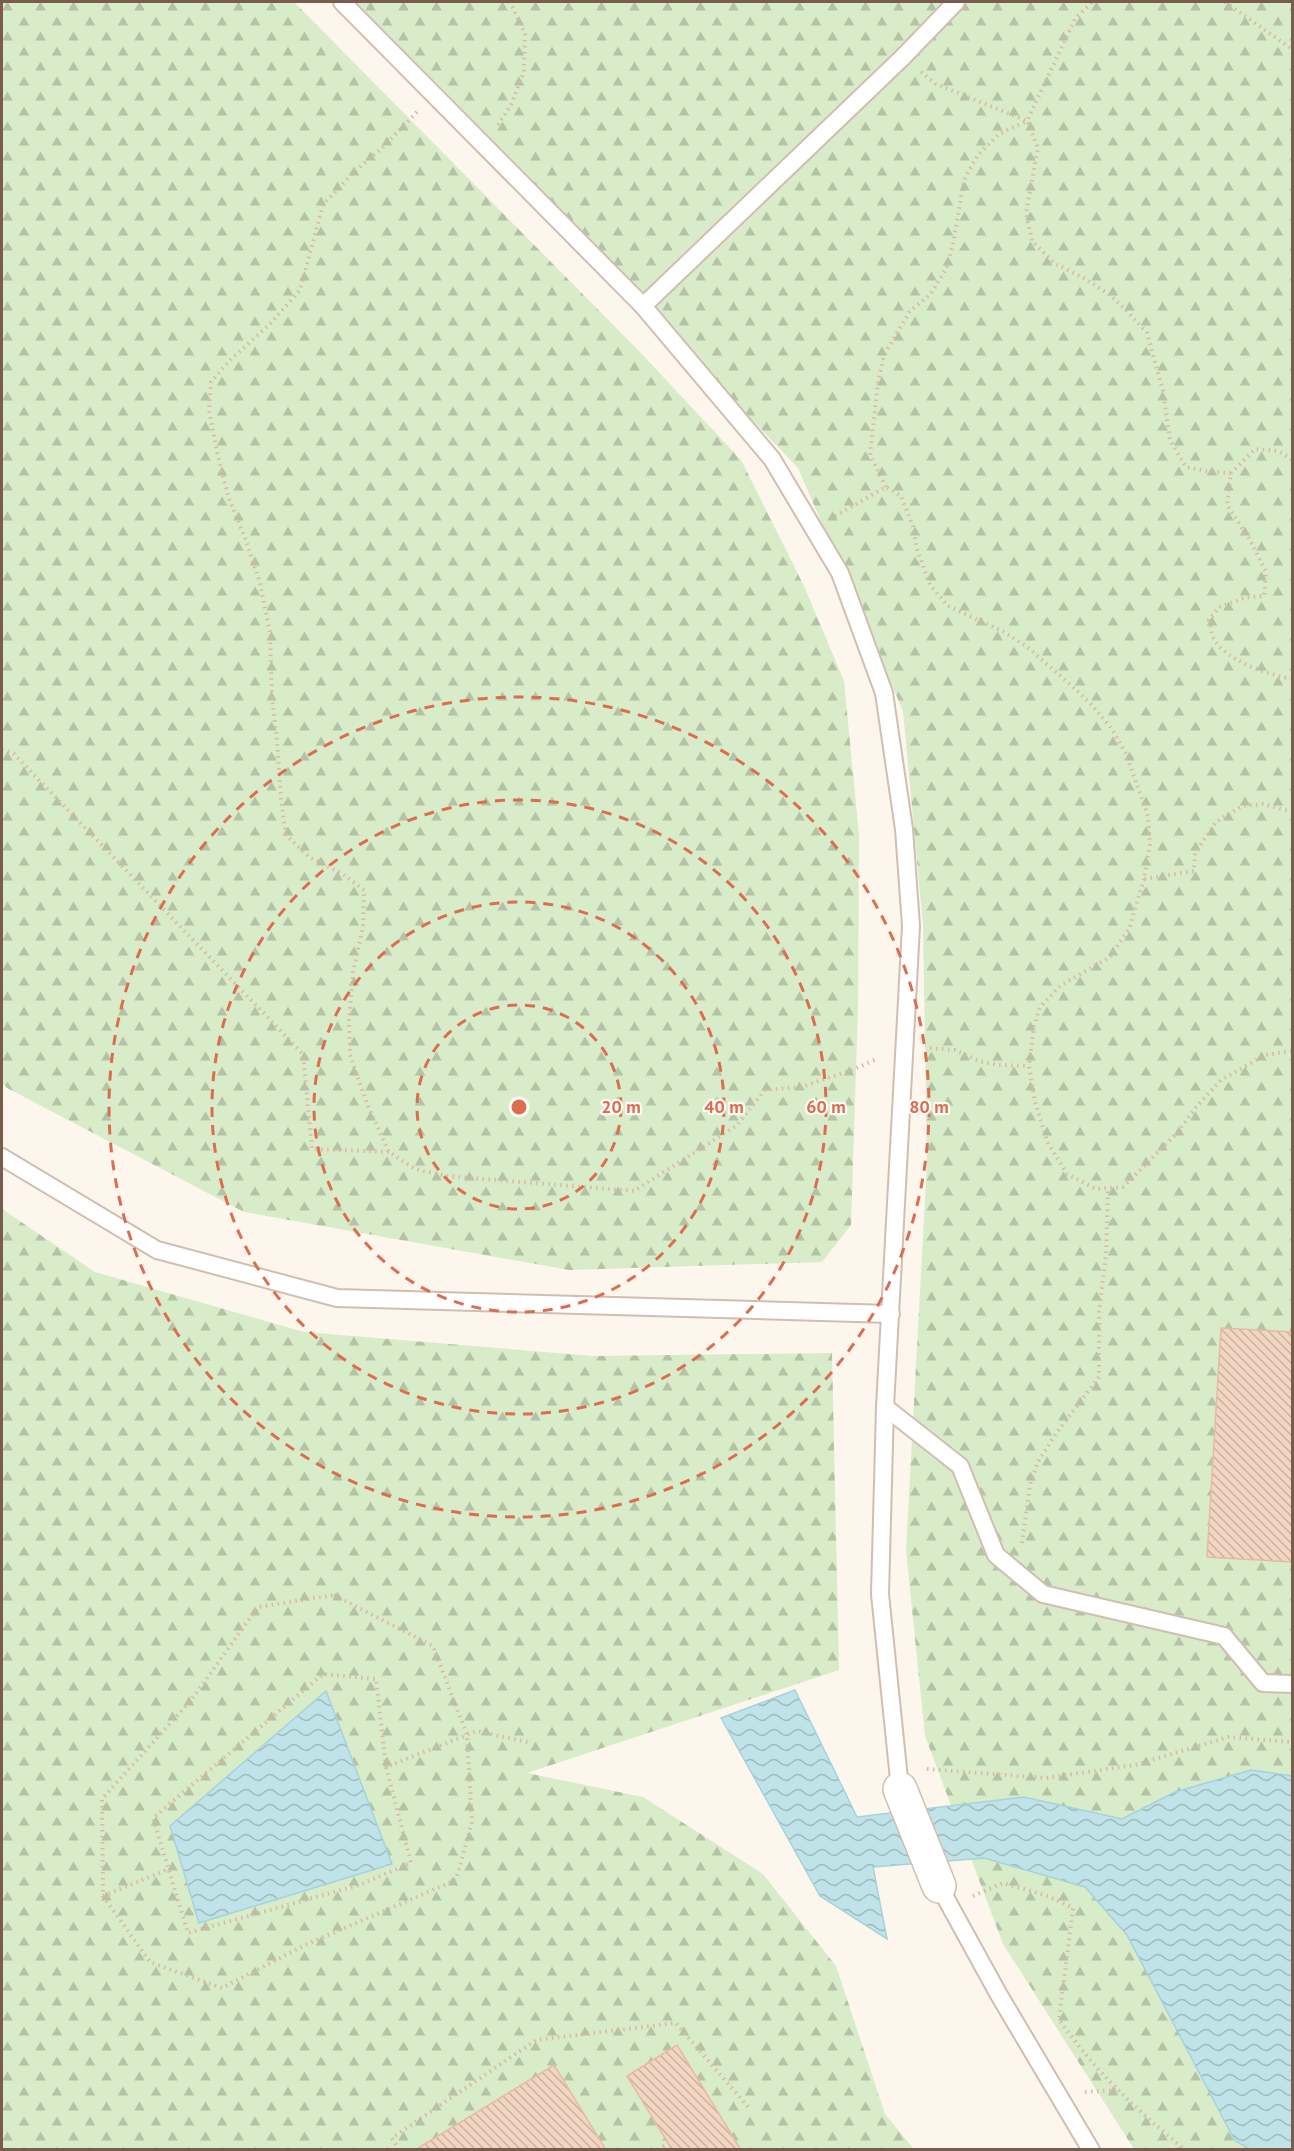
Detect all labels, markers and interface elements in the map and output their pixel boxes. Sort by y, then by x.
text: 20 m [601,1095,641,1118]
text: 40 m [704,1095,744,1118]
text: 60 m [806,1095,846,1118]
text: 80 m [909,1095,949,1118]
centre of rings [509,1097,529,1117]

